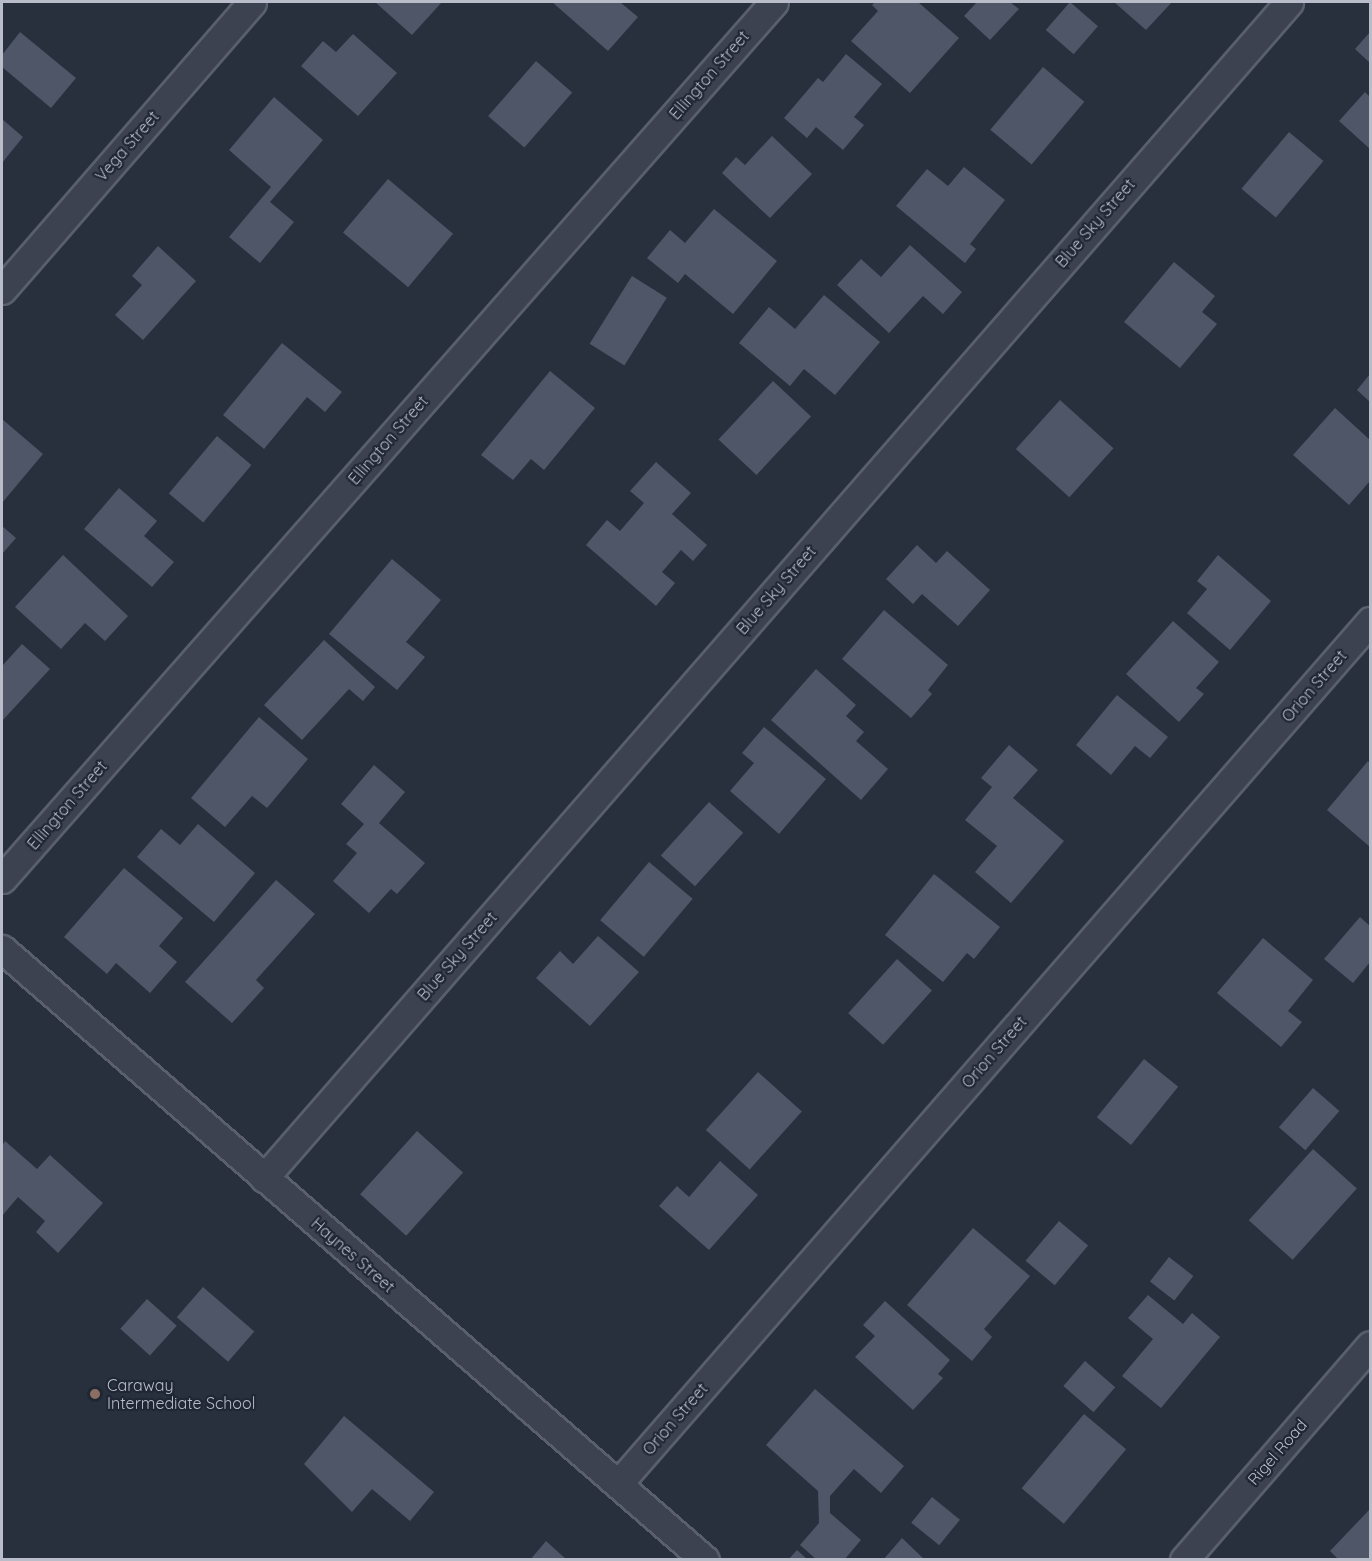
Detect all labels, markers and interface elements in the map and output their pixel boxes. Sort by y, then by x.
street label: Ellington Street [665,27,753,123]
street label: Vega Street [91,107,163,185]
street label: Blue Sky Street [1051,175,1139,271]
street label: Ellington Street [344,392,432,488]
street label: Blue Sky Street [732,542,820,638]
street label: Orion Street [1278,646,1350,726]
street label: Ellington Street [23,757,111,853]
street label: Blue Sky Street [413,908,501,1004]
street label: Orion Street [958,1012,1030,1092]
street label: Haynes Street [307,1214,399,1296]
place label: Caraway Intermediate School [107,1375,255,1413]
street label: Orion Street [639,1379,711,1459]
marker: Caraway Intermediate School [88,1387,102,1401]
street label: Rigel Road [1243,1415,1311,1489]

